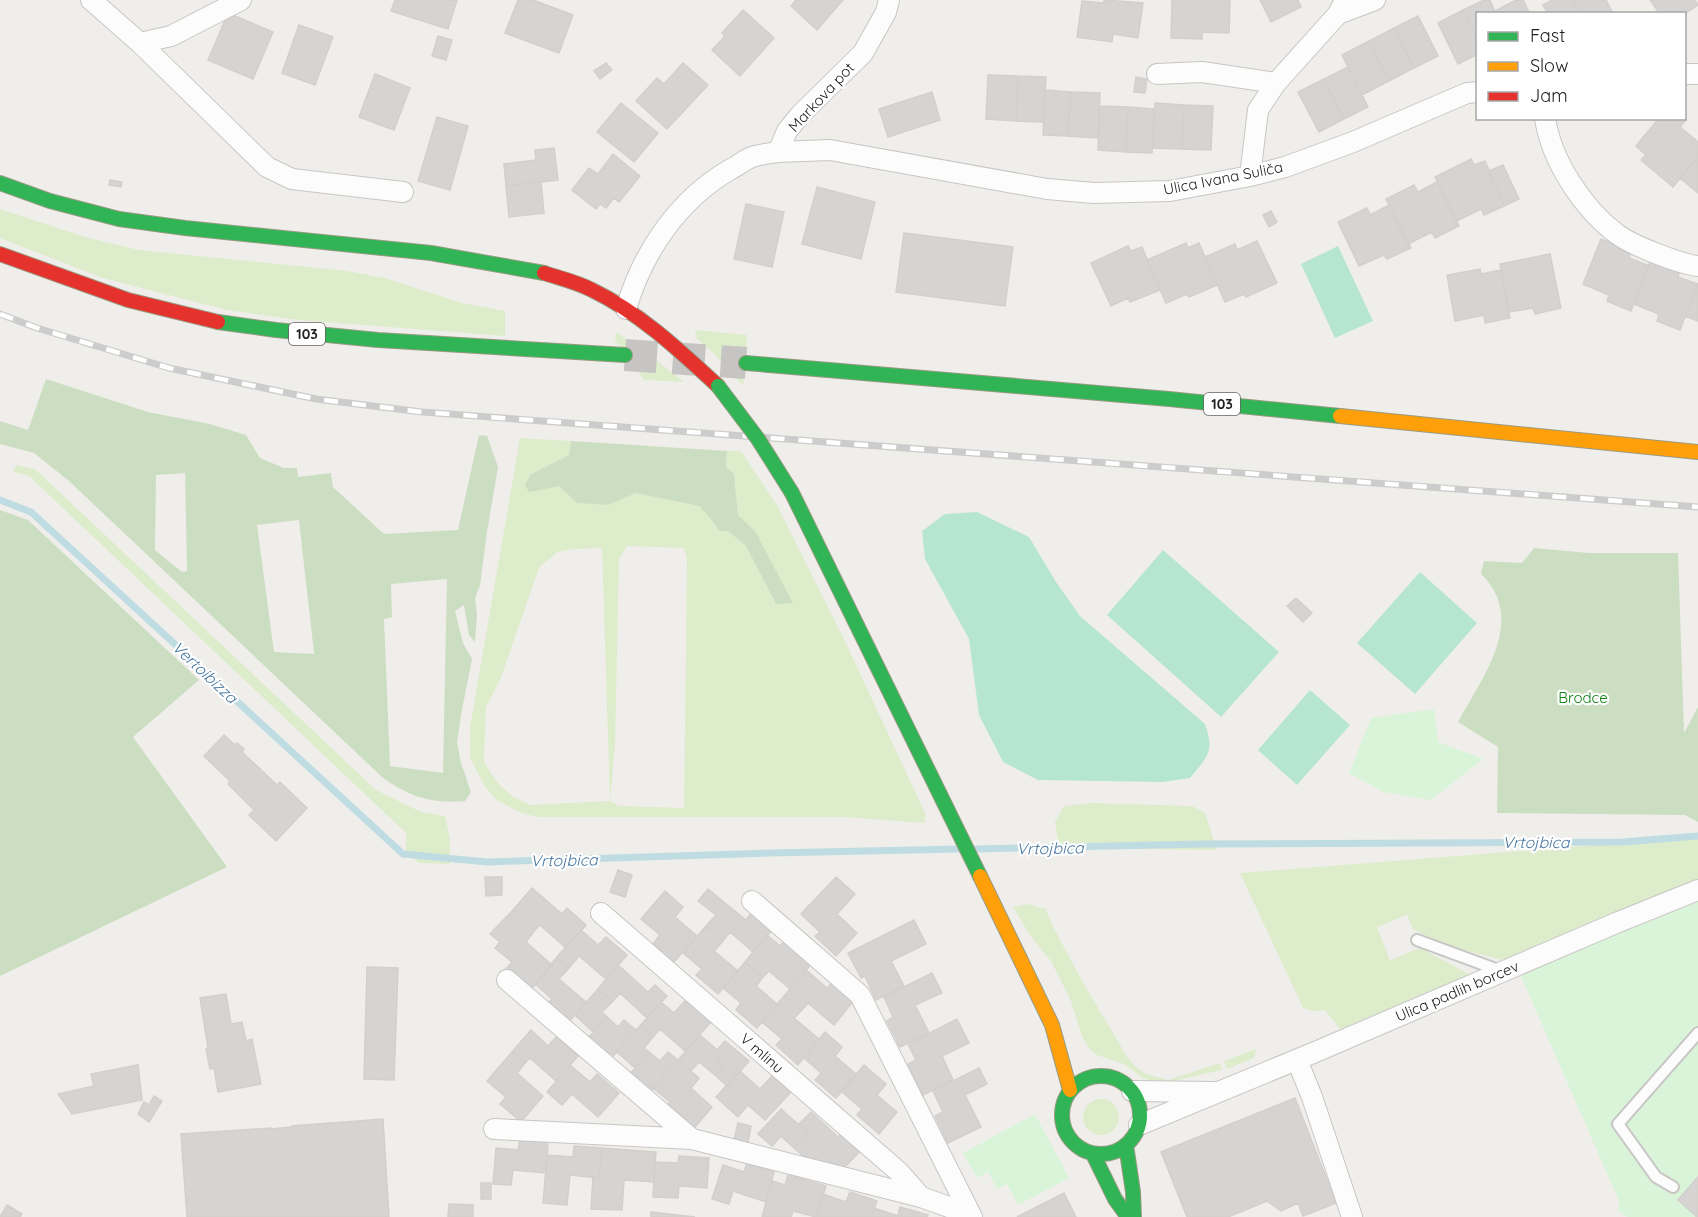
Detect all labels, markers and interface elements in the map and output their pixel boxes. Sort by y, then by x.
legend [1476,12,1686,120]
text: Fast [1530,24,1565,47]
text: Slow [1530,54,1568,77]
street label: Markova pot [784,58,858,136]
text: Jam [1530,84,1568,107]
street label: Ulica Ivana Suliča [1162,157,1284,199]
road number: 103 [289,323,325,345]
road number: 103 [1204,393,1240,415]
water label: Vertoibizza [168,637,243,708]
park label: Brodce [1558,688,1608,707]
water label: Vrtojbica [1502,832,1571,852]
water label: Vrtojbica [1016,837,1085,859]
water label: Vrtojbica [530,849,599,871]
street label: Ulica padlih borcev [1392,956,1522,1026]
street label: V mlinu [736,1029,788,1077]

